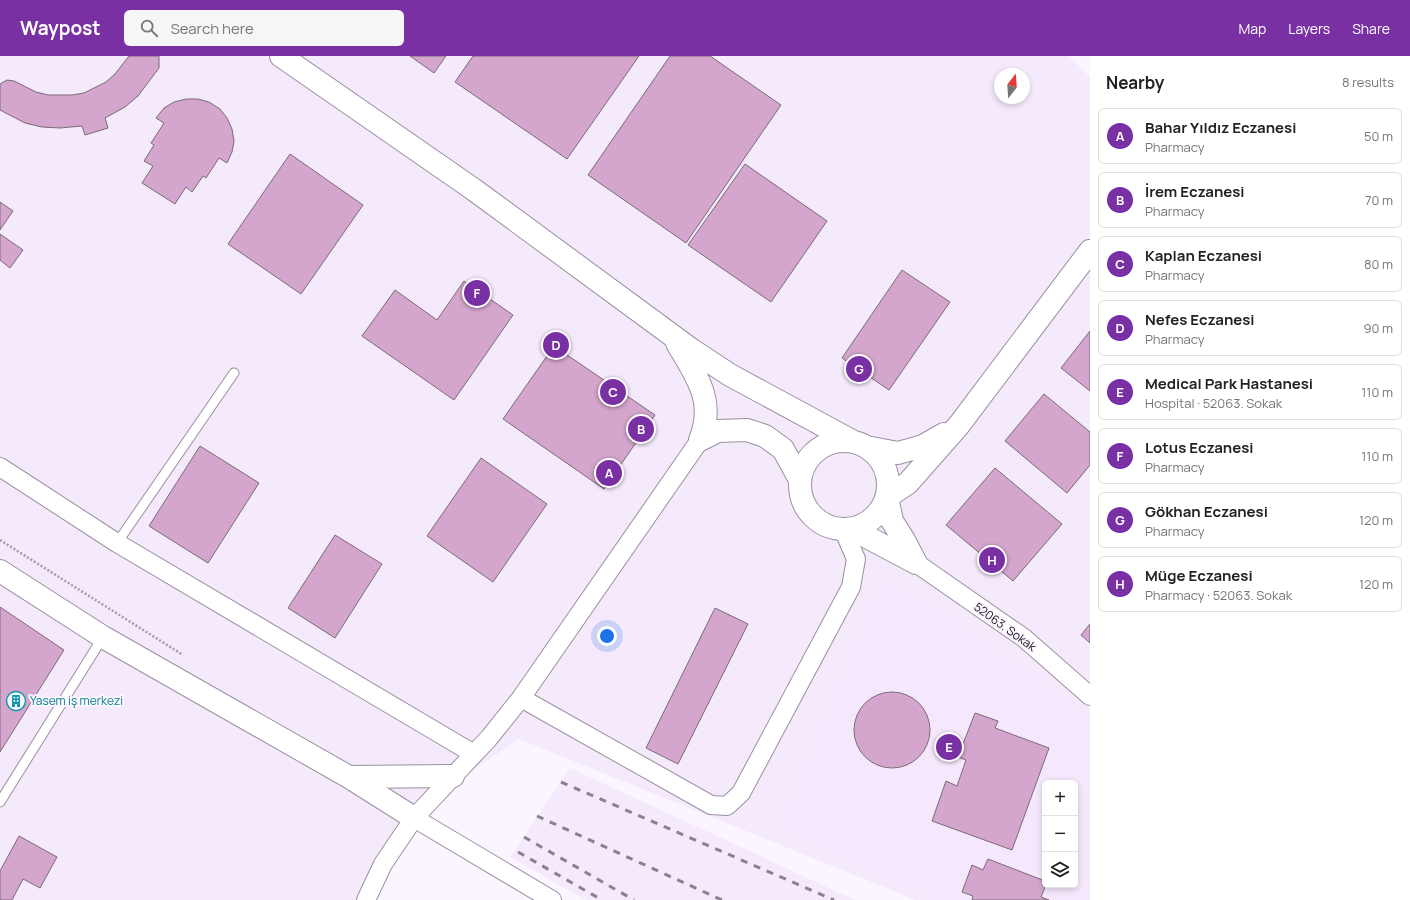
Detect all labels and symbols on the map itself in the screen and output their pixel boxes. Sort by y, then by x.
north arrow [994,68,1030,104]
pin: F [464,278,490,308]
pin: D [543,330,569,360]
pin: G [846,354,872,384]
pin: C [600,377,626,407]
pin: B [628,414,654,444]
pin: A [596,458,622,488]
pin: H [979,545,1005,575]
street label: 52063. Sokak [971,598,1041,656]
your location [597,626,617,646]
building icon: Yasem iş merkezi [5,690,27,712]
place label: Yasem iş merkezi [30,692,123,709]
pin: E [936,732,962,762]

